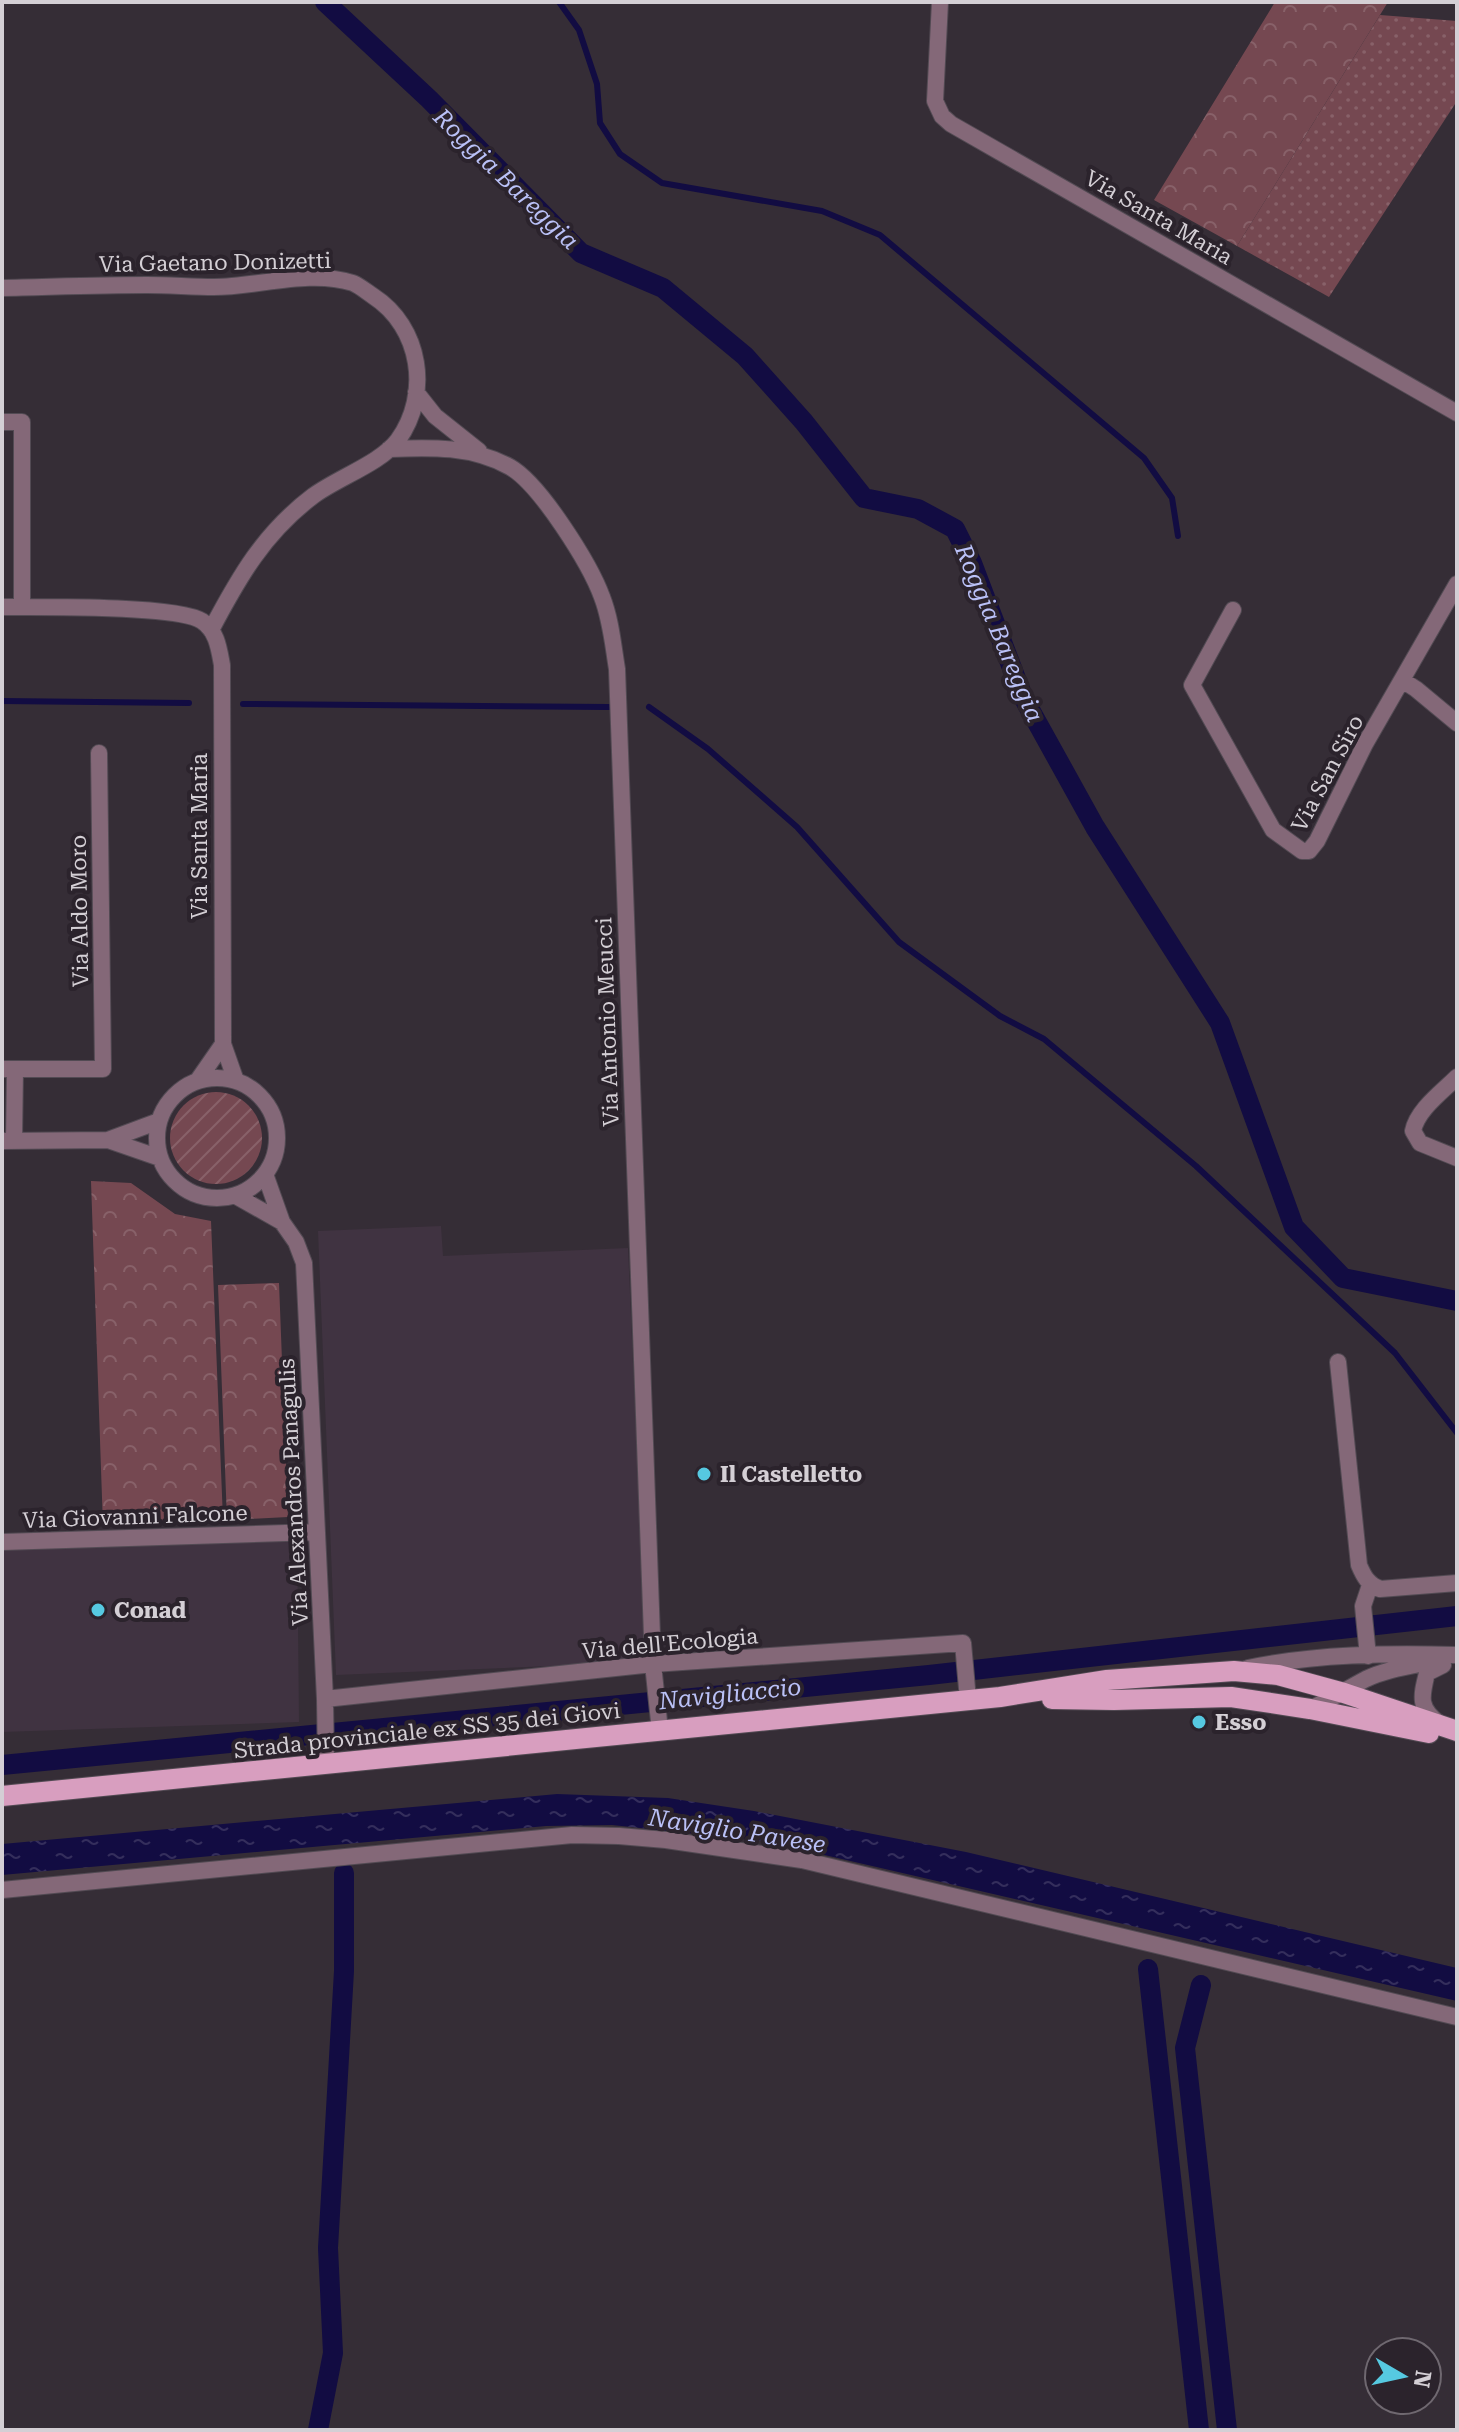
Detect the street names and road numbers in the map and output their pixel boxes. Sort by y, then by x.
street label: Via Santa Maria [1081,165,1237,270]
street label: Via Gaetano Donizetti [99,248,331,277]
street label: Via San Siro [1286,711,1369,836]
street label: Via Santa Maria [187,753,212,919]
street label: Via Aldo Moro [66,835,93,987]
street label: Via Antonio Meucci [591,917,624,1127]
street label: Via Alexandros Panagulis [274,1358,313,1626]
street label: Via Giovanni Falcone [22,1500,248,1533]
street label: Via dell'Ecologia [581,1623,759,1664]
street label: Strada provinciale ex SS 35 dei Giovi [233,1698,621,1763]

